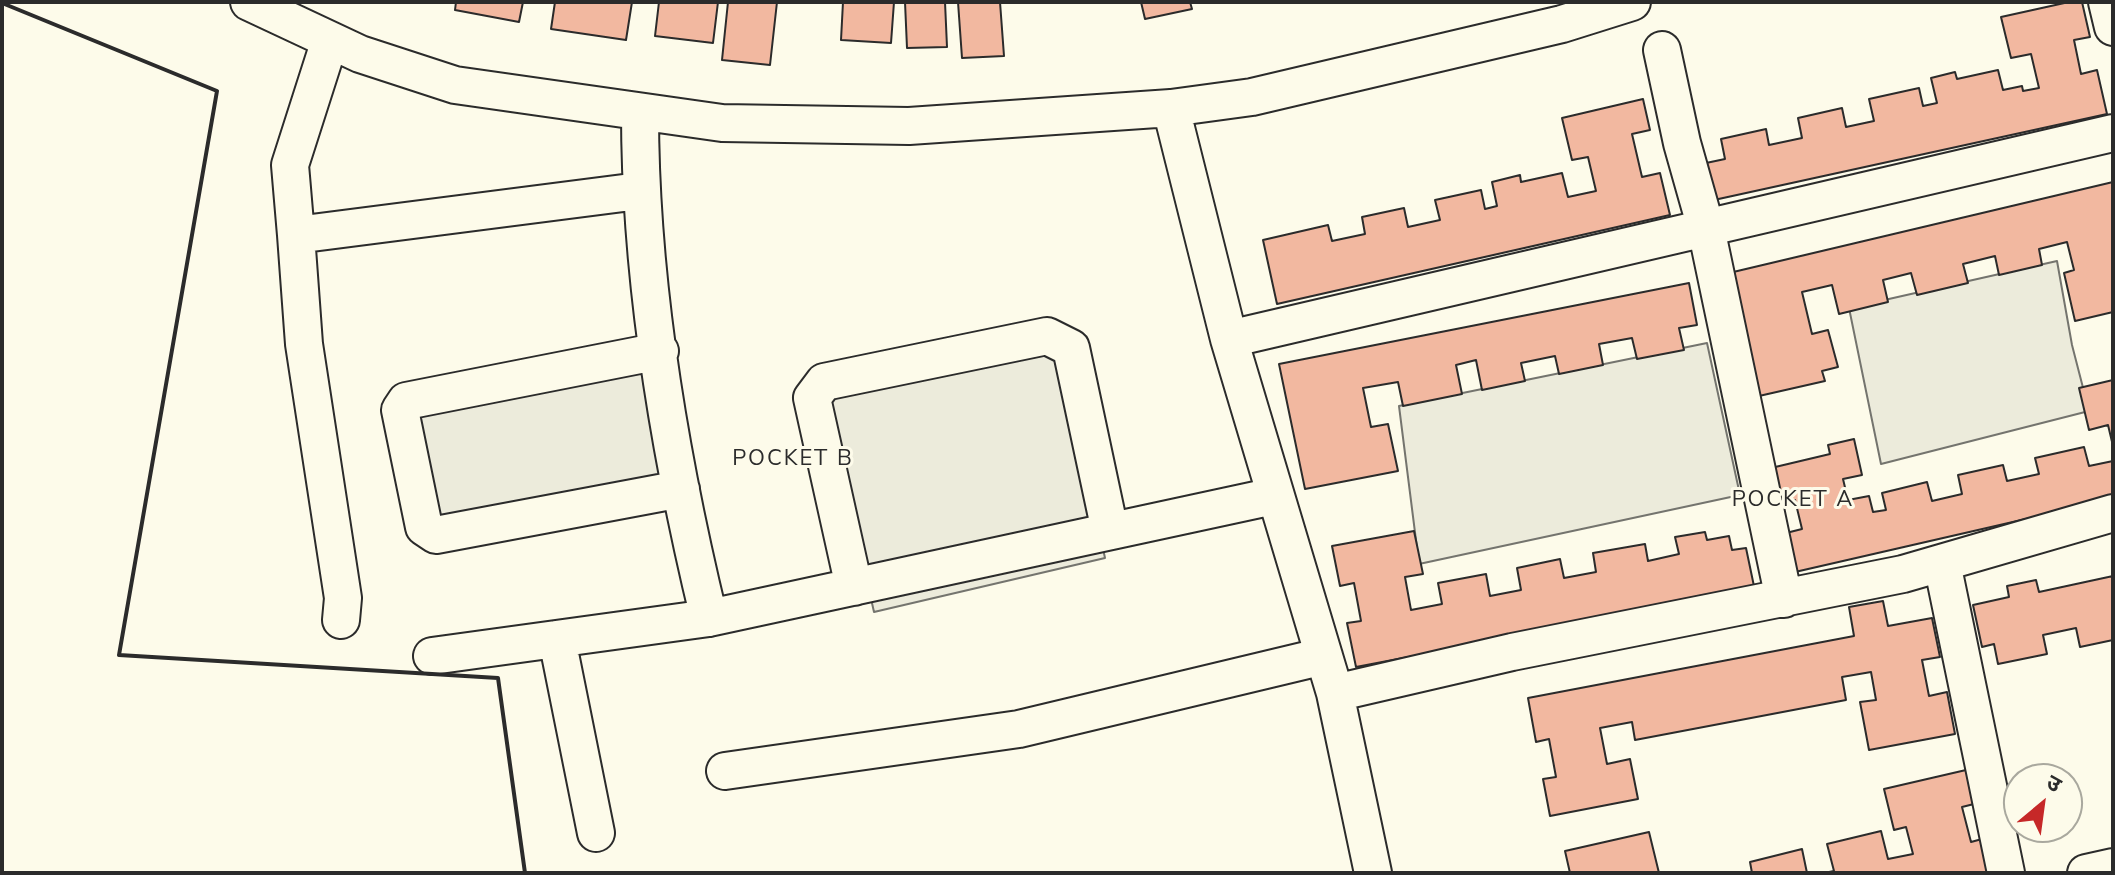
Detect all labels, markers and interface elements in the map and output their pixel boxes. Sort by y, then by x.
district label: POCKET B [732,447,854,473]
district label: POCKET A [1732,488,1854,514]
north arrow [2003,763,2083,843]
text: उ [2041,768,2067,800]

